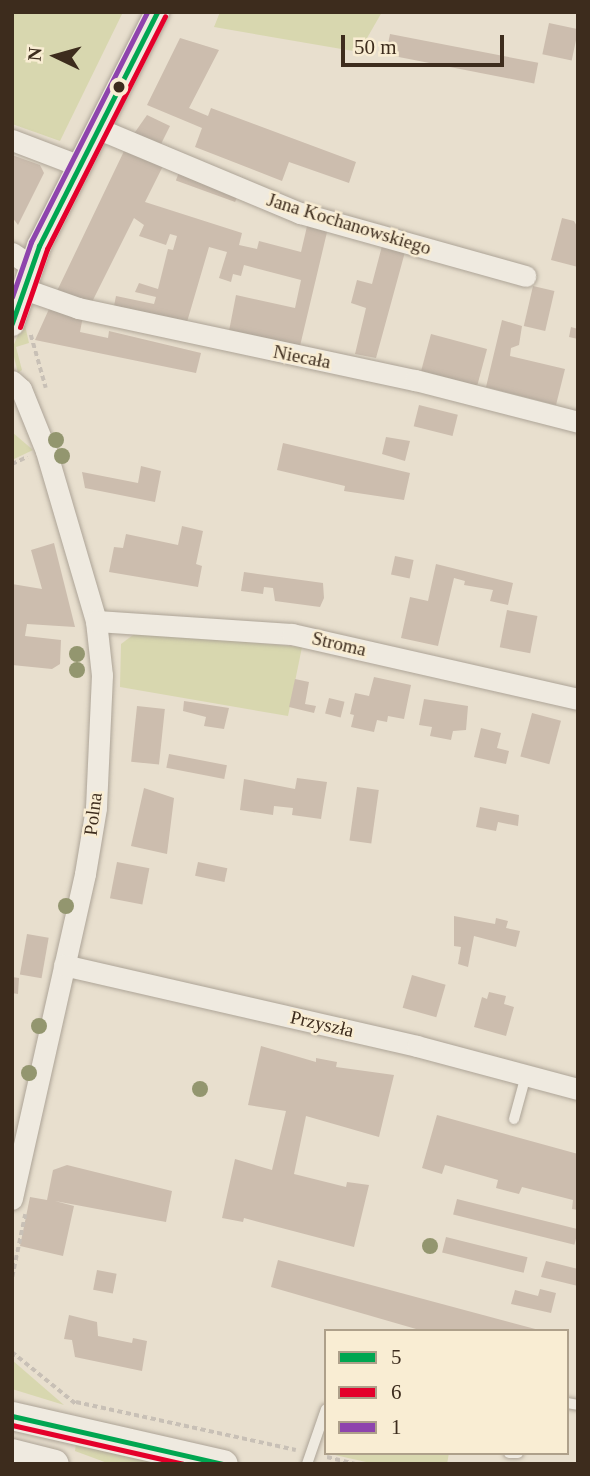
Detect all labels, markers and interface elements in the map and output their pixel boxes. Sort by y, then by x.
north arrow [21,21,91,91]
scale bar [345,21,508,65]
text: 50 m [354,35,397,59]
text: N [24,46,46,62]
unlabelled marker [112,80,126,94]
street label: Jana Kochanowskiego [264,188,434,260]
street label: Niecała [271,340,333,374]
street label: Stroma [310,627,368,661]
street label: Polna [79,791,107,837]
street label: Przyszła [288,1006,356,1042]
legend [324,1329,569,1455]
text: 5 [391,1345,402,1369]
text: 6 [391,1380,402,1404]
text: 1 [391,1415,402,1439]

